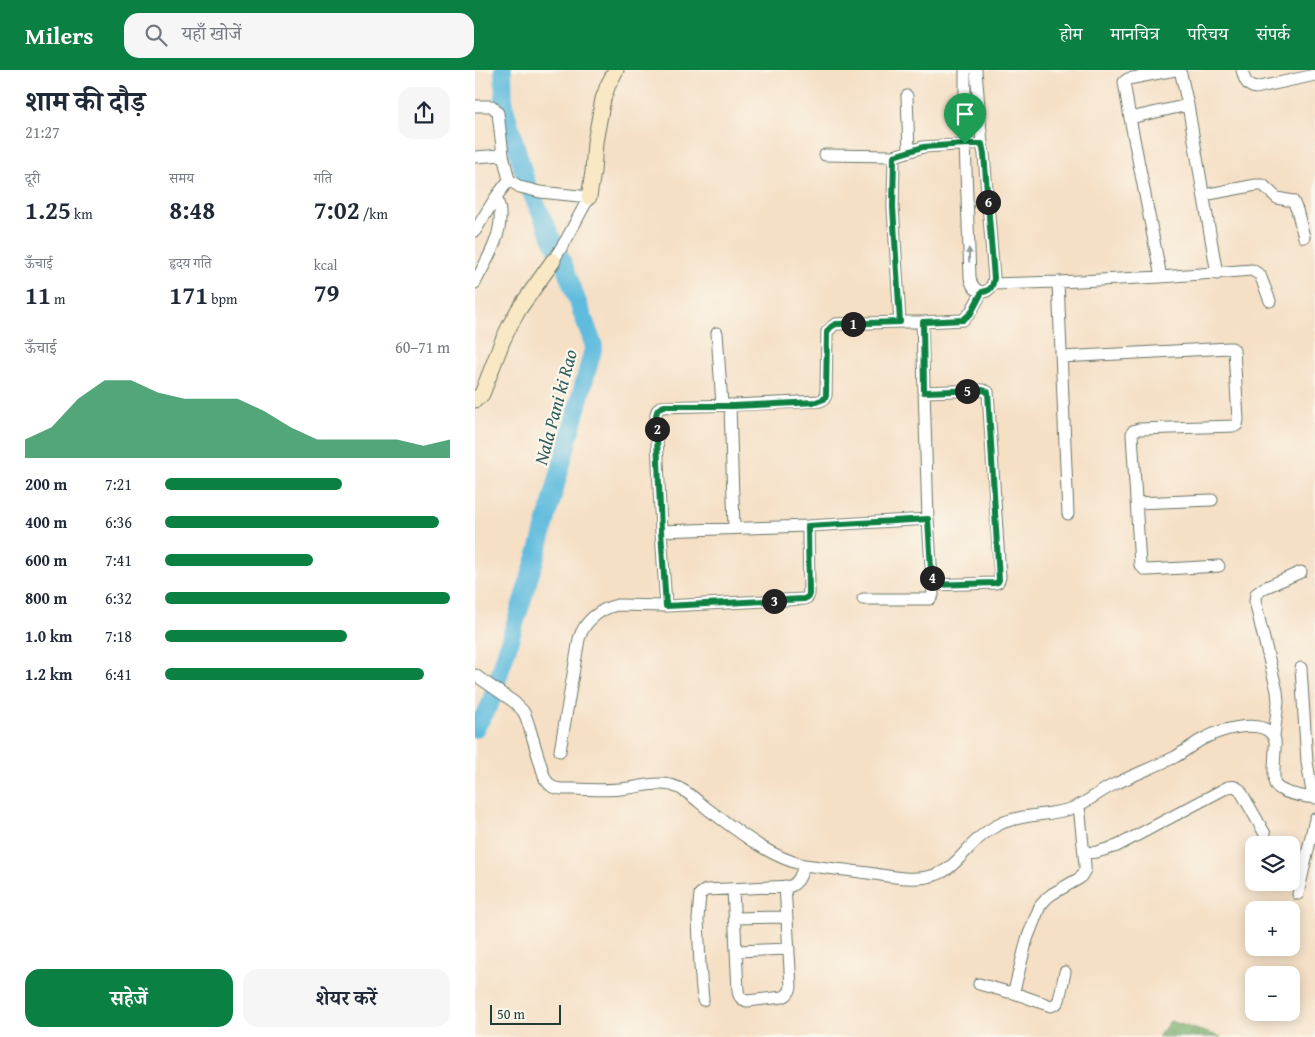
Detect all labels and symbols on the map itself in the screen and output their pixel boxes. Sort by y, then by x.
pin [944,93,986,144]
pin: 6 [975,190,1001,214]
one-way arrow [964,246,972,262]
pin: 1 [841,312,865,336]
water label: Nala Pani ki Rao [526,346,584,469]
pin: 5 [955,378,979,404]
pin: 2 [645,416,669,442]
pin: 4 [919,566,945,590]
pin: 3 [761,588,787,614]
scale bar [490,1002,561,1025]

